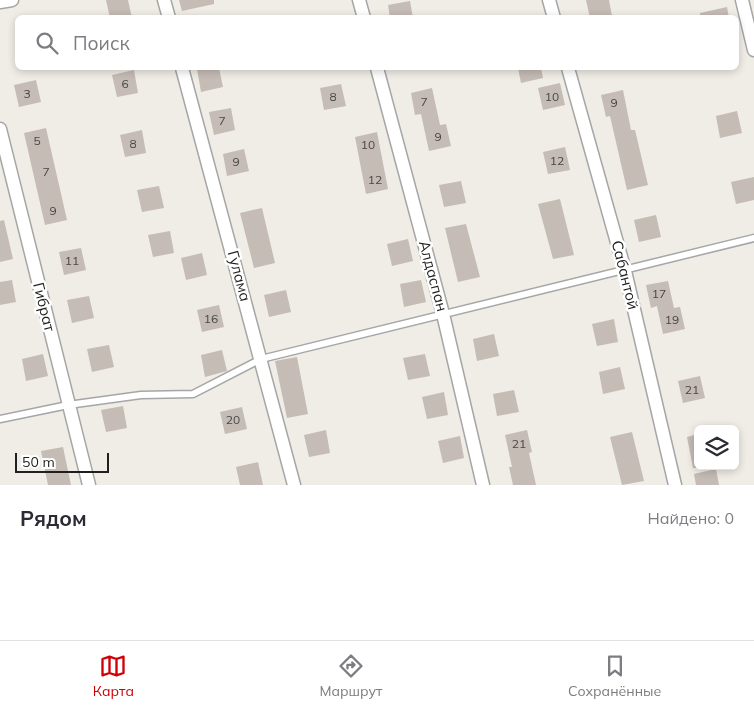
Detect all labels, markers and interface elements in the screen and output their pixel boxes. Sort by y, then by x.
search box [15,15,739,70]
icon: search [33,29,61,57]
text: Поиск [73,31,130,55]
house number: 6 [121,76,129,91]
house number: 3 [23,86,31,101]
house number: 8 [329,89,337,104]
house number: 10 [545,89,559,104]
house number: 7 [420,94,428,109]
house number: 9 [610,95,618,110]
house number: 7 [218,113,226,128]
house number: 9 [434,129,442,144]
house number: 5 [33,133,41,148]
house number: 8 [129,136,137,151]
house number: 10 [361,137,375,152]
house number: 12 [550,153,564,168]
house number: 9 [232,154,240,169]
house number: 7 [42,164,50,179]
house number: 12 [368,172,382,187]
house number: 9 [49,203,57,218]
street label: Алдаспан [415,238,452,313]
street label: Сабантой [608,238,643,311]
street label: Гулама [224,248,255,303]
house number: 11 [65,253,79,268]
street label: Гибрат [29,280,60,334]
house number: 17 [652,286,666,301]
house number: 16 [204,311,218,326]
house number: 19 [665,312,679,327]
house number: 21 [685,382,699,397]
house number: 20 [226,412,240,427]
map controls [694,425,739,470]
button: layers [694,425,739,470]
house number: 21 [512,436,526,451]
scale bar [15,450,109,473]
text: 50 m [22,453,55,471]
text: Рядом [20,505,87,531]
text: Найдено: 0 [648,508,734,528]
tab: Карта [93,652,134,700]
tab: Маршрут [320,652,382,700]
tab: Сохранённые [568,652,661,700]

